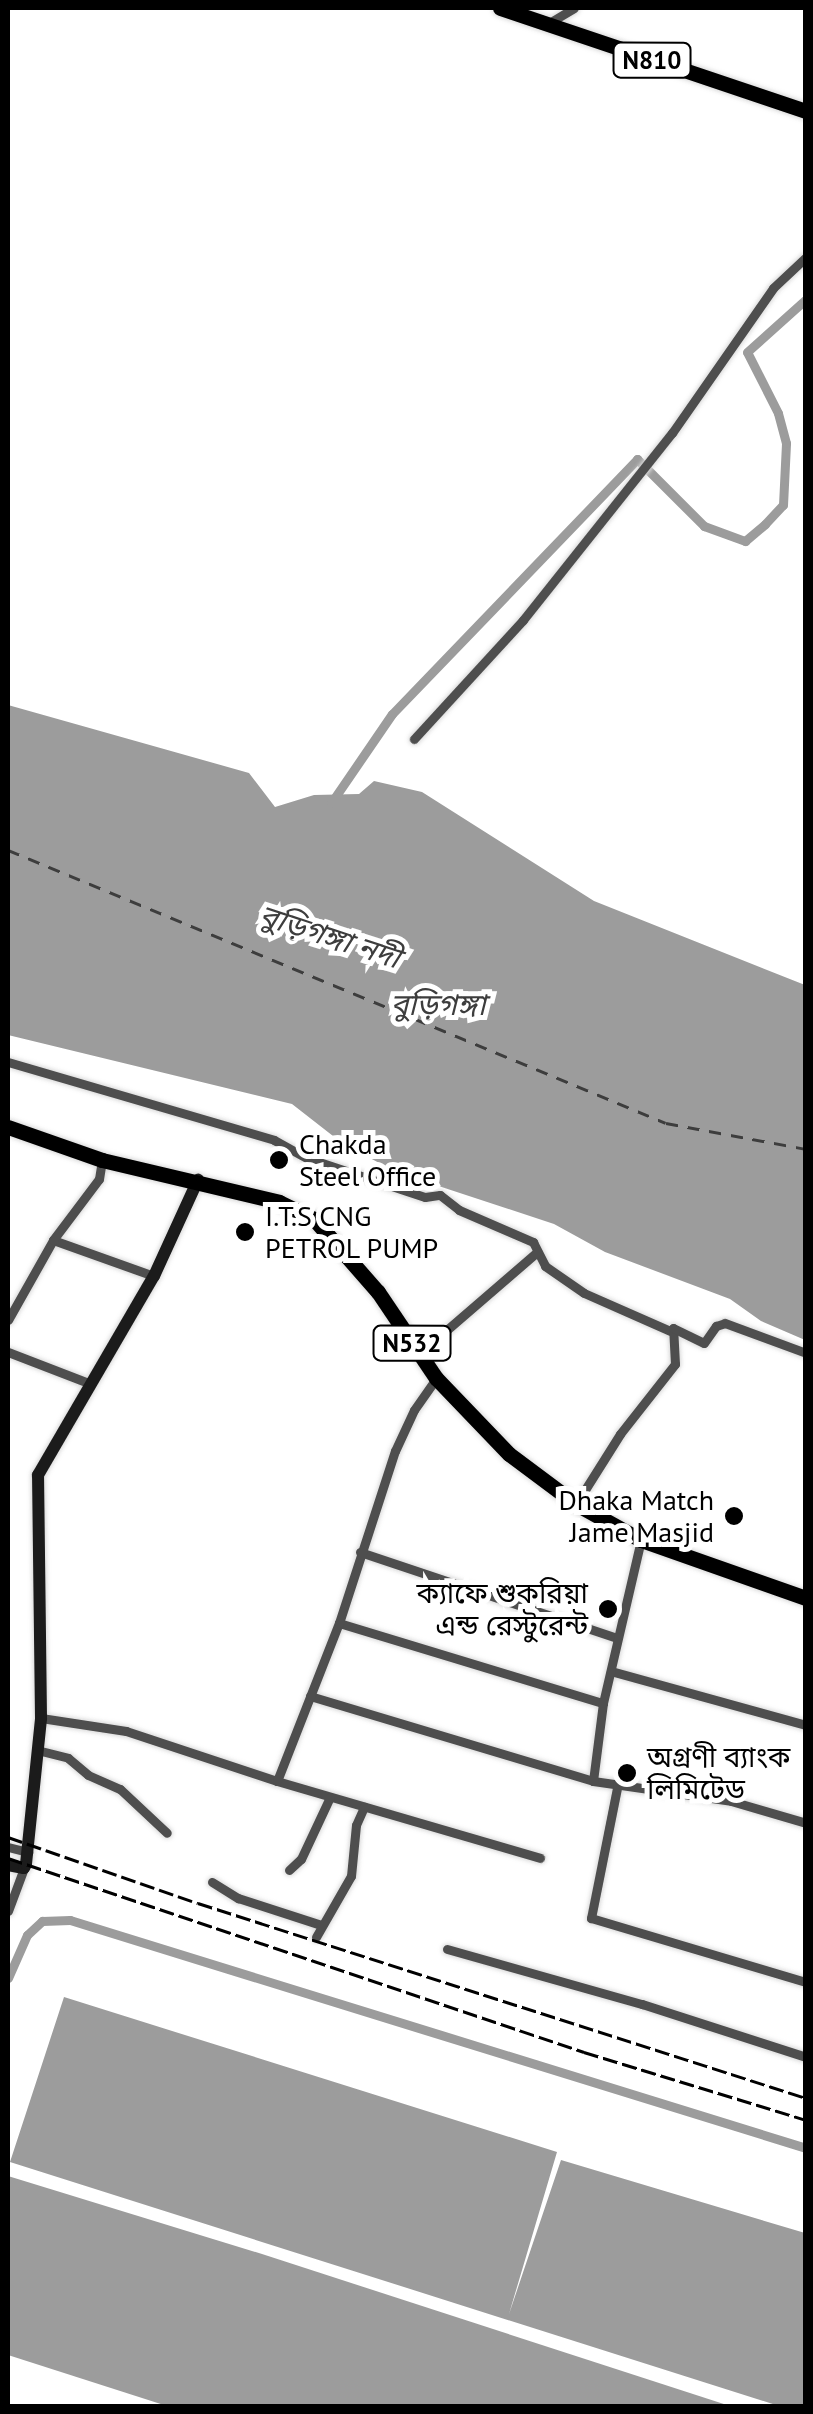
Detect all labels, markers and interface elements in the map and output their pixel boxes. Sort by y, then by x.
road number: N810 [612,40,692,80]
water label: বুড়িগঙ্গা নদী [255,896,405,976]
water label: বুড়িগঙ্গা [390,986,486,1022]
place label: Chakda Steel Office [299,1127,436,1193]
marker: Chakda Steel Office [268,1149,290,1171]
place label: I.T.S CNG PETROL PUMP [265,1199,439,1265]
marker: I.T.S CNG PETROL PUMP [234,1221,256,1243]
road number: N532 [372,1323,452,1363]
place label: Dhaka Match Jame Masjid [559,1483,714,1549]
marker: Dhaka Match Jame Masjid [723,1505,745,1527]
place label: ক্যাফে শুকরিয়া এন্ড রেস্টুরেন্ট [417,1576,588,1642]
marker: ক্যাফে শুকরিয়া এন্ড রেস্টুরেন্ট [597,1598,619,1620]
place label: অগ্রণী ব্যাংক লিমিটেড [647,1740,790,1806]
marker: অগ্রণী ব্যাংক লিমিটেড [616,1762,638,1784]

